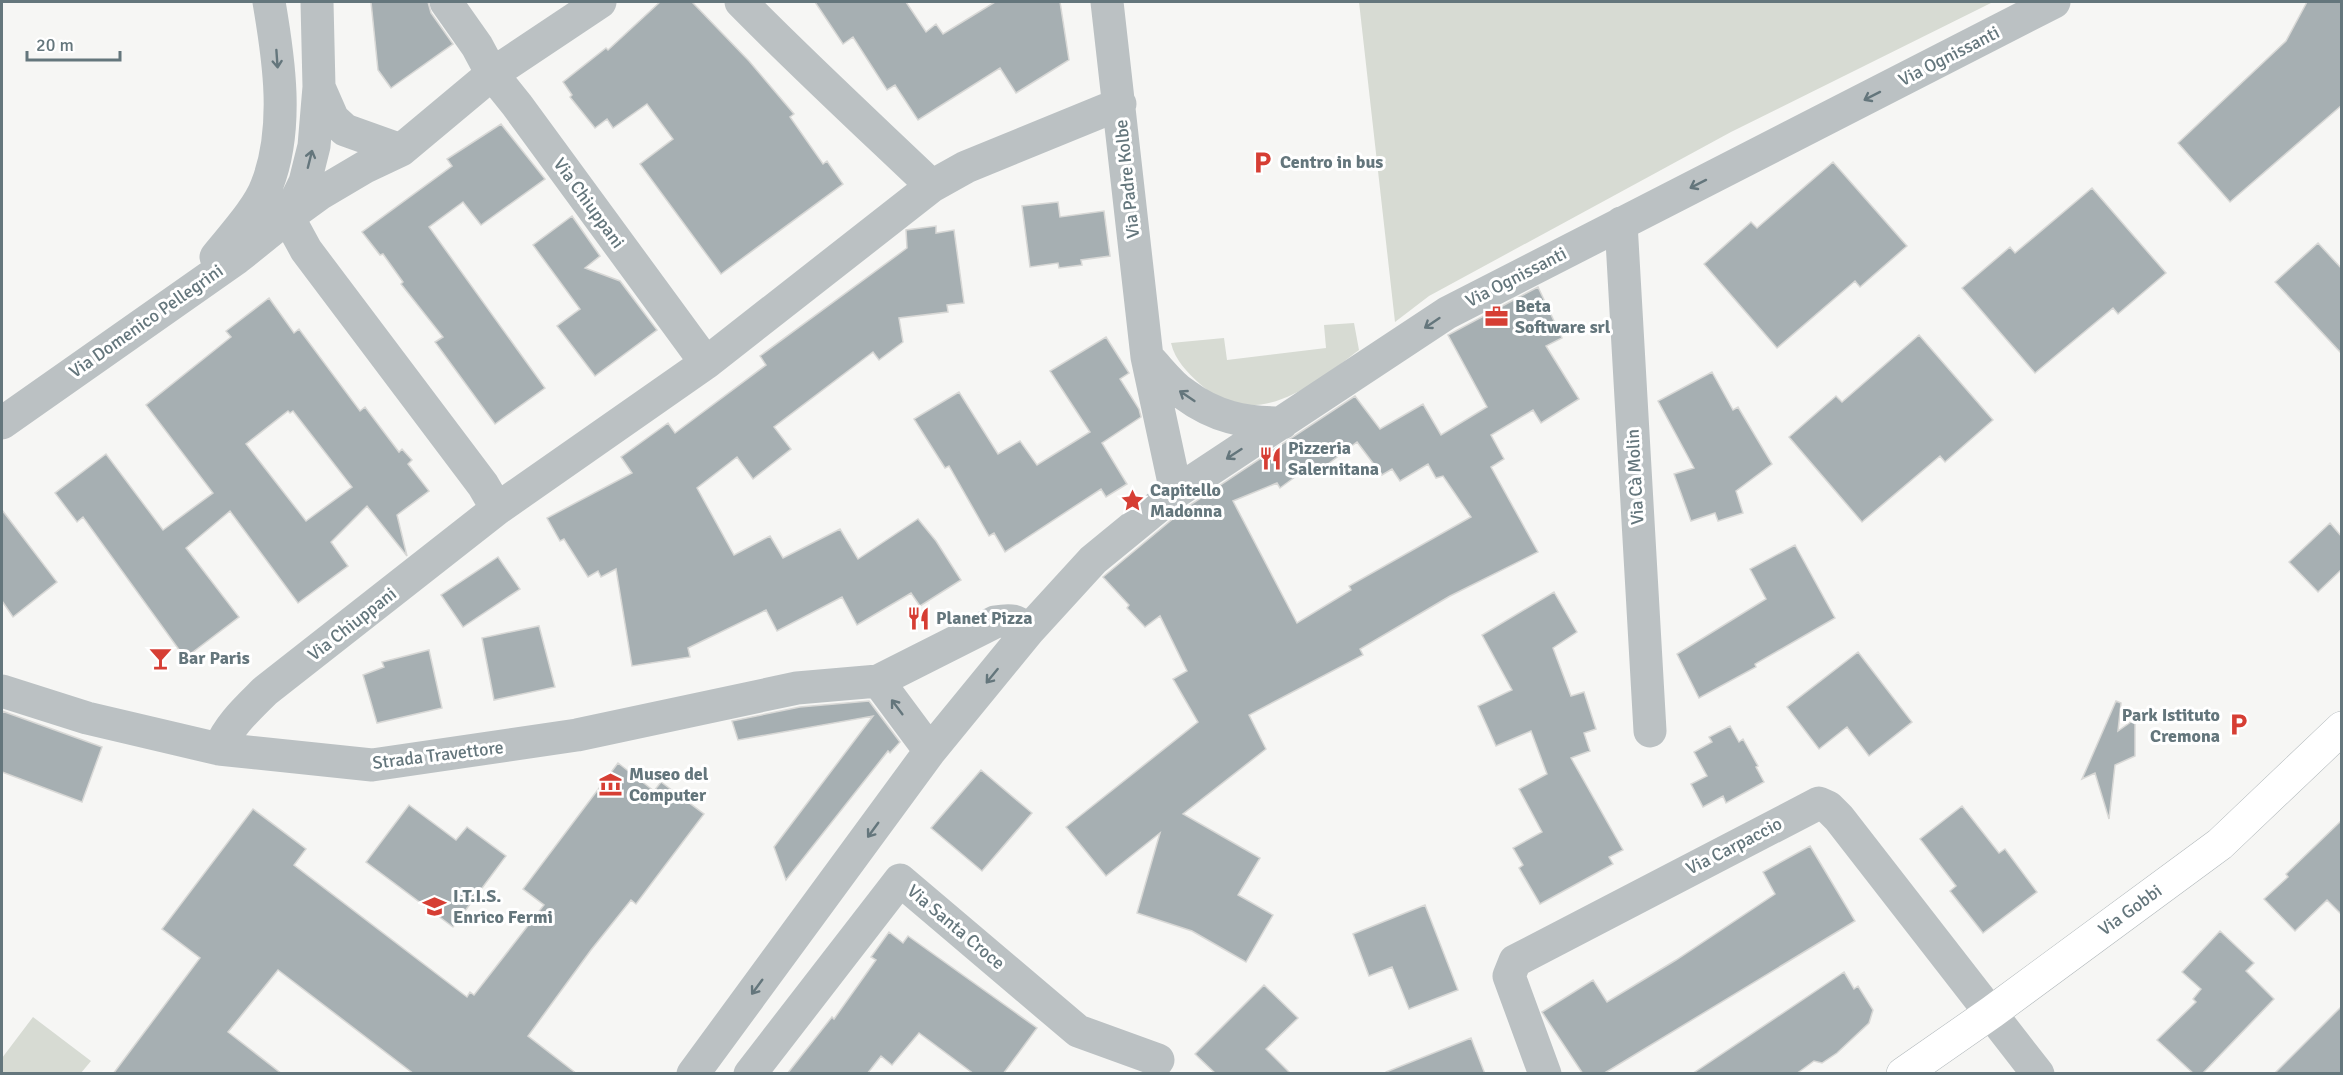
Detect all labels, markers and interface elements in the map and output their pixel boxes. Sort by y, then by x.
street label: Via Ognissanti [1895,21,2003,91]
scale bar [27,24,120,62]
text: 20 m [36,34,74,56]
one-way arrow [271,49,282,69]
one-way arrow [1863,90,1881,102]
street label: Via Padre Kolbe [1110,118,1144,240]
parking icon: Centro in bus [1249,149,1275,175]
one-way arrow [305,150,317,169]
place label: Centro in bus [1280,151,1383,173]
street label: Via Chiuppani [549,153,629,253]
one-way arrow [1689,179,1707,190]
street label: Via Ognissanti [1462,242,1570,312]
street label: Via Domenico Pellegrini [65,259,227,383]
place label: Beta Software srl [1515,295,1611,338]
office icon: Beta Software srl [1484,303,1510,329]
one-way arrow [1424,317,1441,329]
one-way arrow [1180,390,1196,402]
street label: Via Cà Molin [1622,429,1648,525]
place label: Pizzeria Salernitana [1288,437,1379,480]
restaurant icon: Pizzeria Salernitana [1257,445,1283,471]
one-way arrow [1227,448,1243,460]
place label: Capitello Madonna [1150,479,1222,522]
place icon: Capitello Madonna [1119,487,1145,513]
street label: Via Chiuppani [303,583,401,665]
restaurant icon: Planet Pizza [905,605,931,631]
place label: Planet Pizza [936,607,1032,629]
bar icon: Bar Paris [147,645,173,671]
place label: Bar Paris [178,647,250,669]
one-way arrow [986,668,999,684]
one-way arrow [891,700,904,716]
place label: Park Istituto Cremona [2122,704,2220,747]
parking icon: Park Istituto Cremona [2225,712,2251,738]
street label: Strada Travettore [371,736,505,774]
place label: Museo del Computer [629,763,709,806]
museum icon: Museo del Computer [598,771,624,797]
street label: Via Carpaccio [1682,812,1786,880]
one-way arrow [867,821,879,837]
street label: Via Santa Croce [903,880,1009,974]
street label: Via Gobbi [2094,880,2166,940]
place label: I.T.I.S. Enrico Fermi [453,885,553,928]
school or university icon: I.T.I.S. Enrico Fermi [422,893,448,919]
one-way arrow [751,978,763,994]

